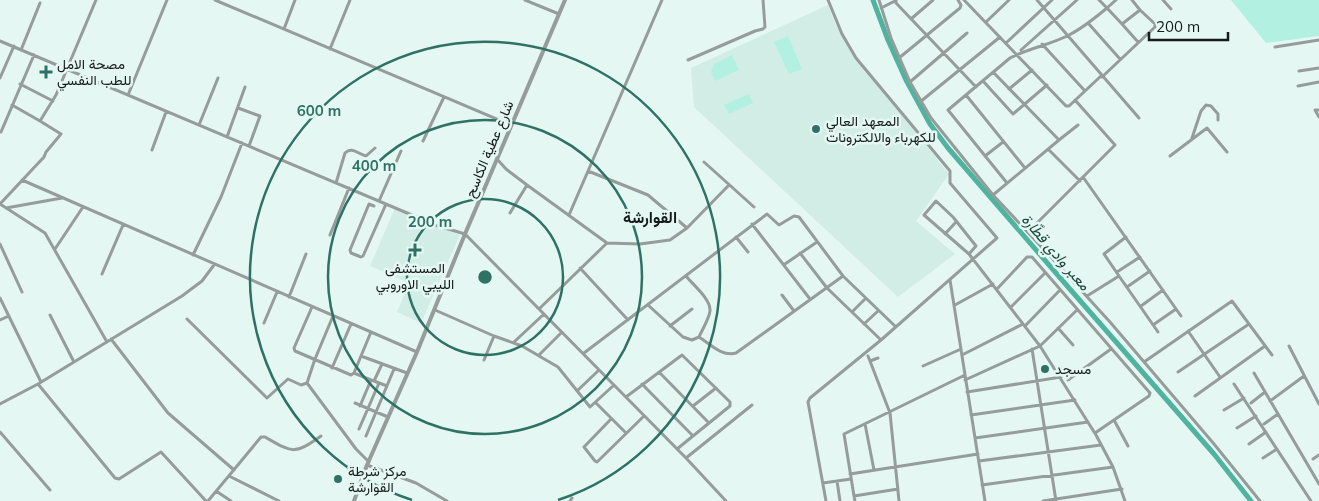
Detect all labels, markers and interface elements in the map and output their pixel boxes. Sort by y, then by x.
scale bar [1149,10,1228,42]
text: 200 m [1156,17,1200,36]
place label: مصحة الامل للطب النفسي [57,55,131,92]
marker: مصحة الامل للطب النفسي [39,65,53,79]
street label: شارع عطية الكاسح [461,98,519,201]
text: 600 m [297,101,341,120]
place label: المعهد العالي للكهرباء والالكترونات [826,112,936,146]
marker: المعهد العالي للكهرباء والالكترونات [810,123,822,135]
text: 400 m [352,156,396,175]
district label: القوارشة [623,207,677,228]
water label: معبر وادي قطّارة [1015,210,1095,297]
text: 200 m [408,212,452,231]
marker: المستشفی الليبي الاوروبي [408,243,422,257]
place label: المستشفی الليبي الاوروبي [376,259,454,296]
centre of rings [476,268,494,286]
place label: مسجد [1055,360,1091,378]
marker: مسجد [1039,363,1051,375]
place label: مركز شرطة القوارشة [348,462,407,496]
marker: مركز شرطة القوارشة [332,473,344,485]

